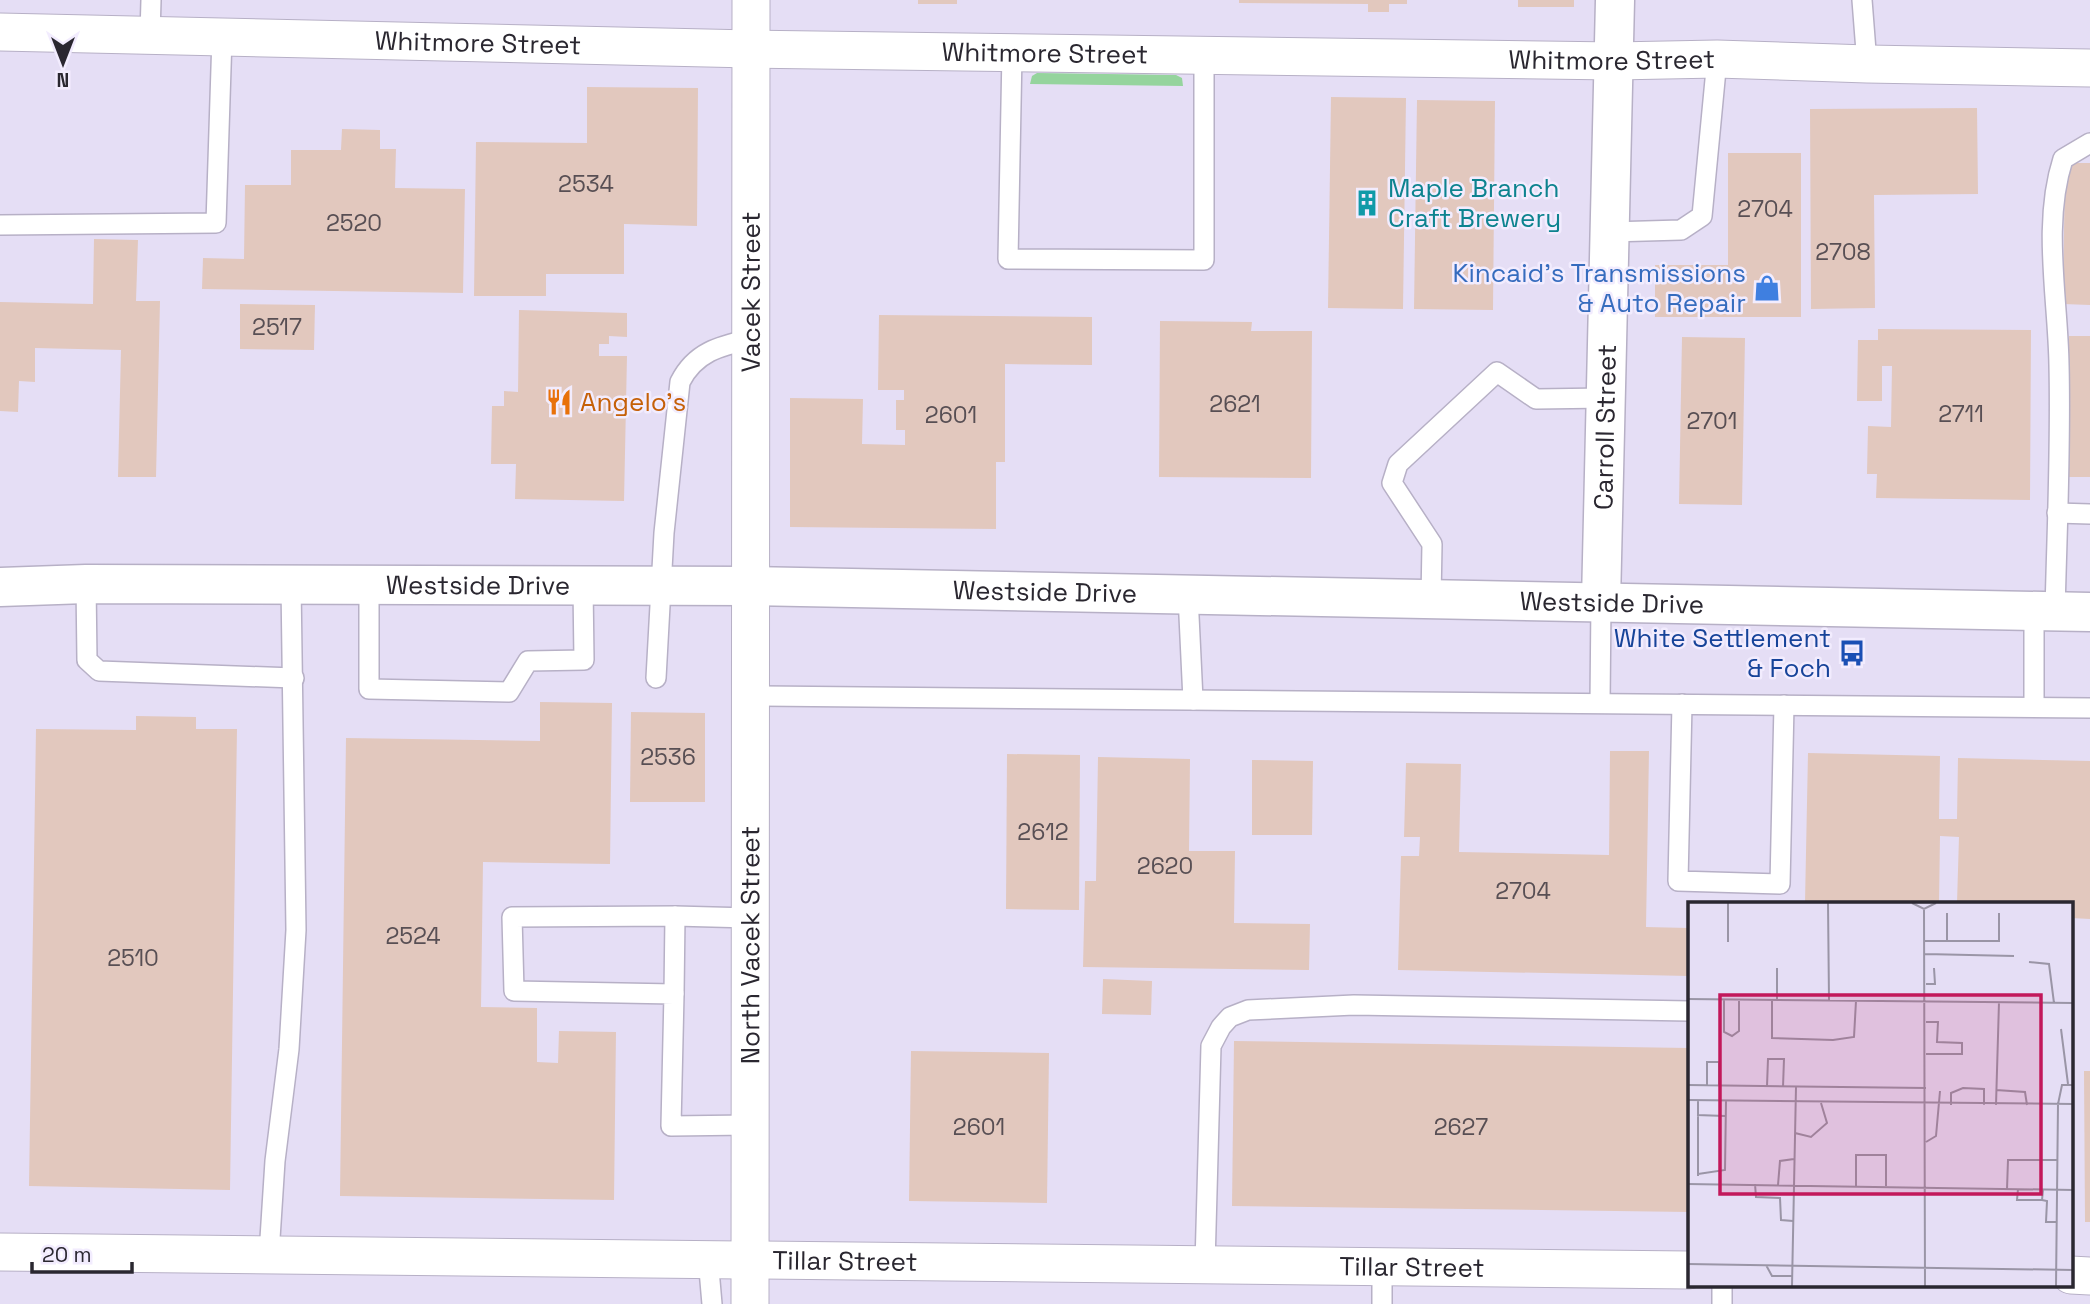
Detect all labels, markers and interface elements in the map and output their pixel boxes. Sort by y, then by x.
street label: Whitmore Street [374,23,581,62]
north arrow [28,28,98,98]
street label: Whitmore Street [941,35,1148,72]
street label: Whitmore Street [1508,42,1715,78]
text: N [57,67,69,92]
house number: 2534 [558,169,614,199]
place label: Maple Branch Craft Brewery [1388,171,1561,235]
building icon: Maple Branch Craft Brewery [1352,188,1382,218]
house number: 2704 [1737,194,1793,224]
house number: 2520 [326,208,382,238]
street label: Vacek Street [734,212,768,372]
house number: 2708 [1815,237,1871,267]
place label: Kincaid's Transmissions & Auto Repair [1453,256,1746,320]
shop icon: Kincaid's Transmissions & Auto Repair [1752,273,1782,303]
house number: 2517 [252,312,302,342]
street label: Carroll Street [1586,344,1624,510]
place label: Angelo's [580,385,686,419]
restaurant icon: Angelo's [544,387,574,417]
house number: 2621 [1209,389,1261,419]
house number: 2711 [1938,399,1984,429]
house number: 2601 [925,400,977,430]
house number: 2701 [1687,406,1737,436]
street label: Westside Drive [386,568,570,602]
street label: Westside Drive [952,573,1137,611]
street label: Westside Drive [1519,584,1704,622]
place label: White Settlement & Foch [1614,621,1831,685]
bus stop icon: White Settlement & Foch [1837,638,1867,668]
house number: 2536 [640,742,696,772]
house number: 2612 [1017,817,1069,847]
street label: North Vacek Street [733,826,767,1064]
house number: 2620 [1137,851,1193,881]
house number: 2704 [1495,876,1551,906]
inset map [1688,902,2072,1286]
house number: 2524 [385,921,441,951]
house number: 2510 [107,943,159,973]
house number: 2601 [953,1112,1005,1142]
house number: 2627 [1434,1112,1488,1142]
scale bar [32,1230,131,1274]
text: 20 m [42,1241,92,1268]
street label: Tillar Street [772,1243,918,1279]
street label: Tillar Street [1339,1249,1485,1285]

